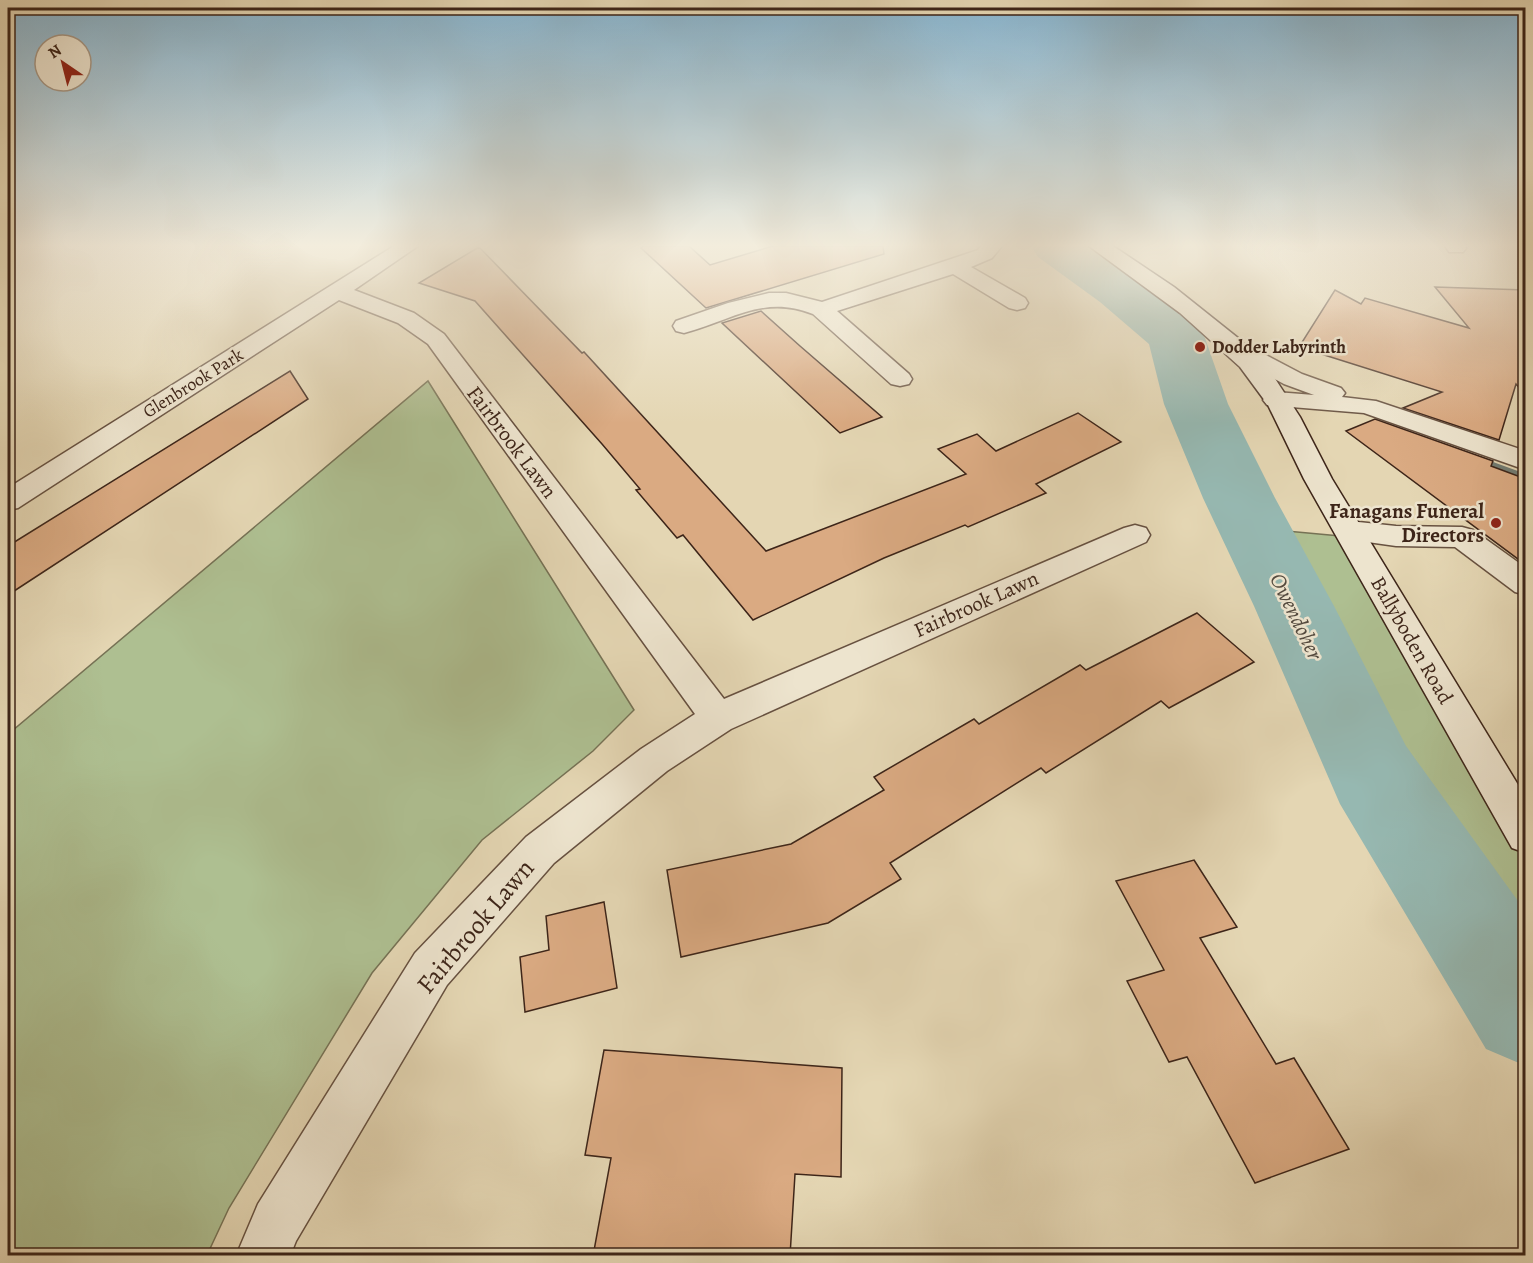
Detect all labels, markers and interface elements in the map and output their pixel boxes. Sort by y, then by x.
north arrow [33,33,93,93]
text: N [44,39,66,64]
place label: Dodder Labyrinth [1212,335,1346,359]
marker: Dodder Labyrinth [1193,340,1207,354]
street label: Glenbrook Park [138,343,248,423]
street label: Fairbrook Lawn [461,380,563,504]
place label: Fanagans Funeral Directors [1329,497,1484,549]
marker: Fanagans Funeral Directors [1489,516,1503,530]
street label: Fairbrook Lawn [909,564,1043,644]
water label: Owendoher [1262,568,1331,666]
street label: Ballyboden Road [1364,571,1460,710]
street label: Fairbrook Lawn [409,852,542,1001]

